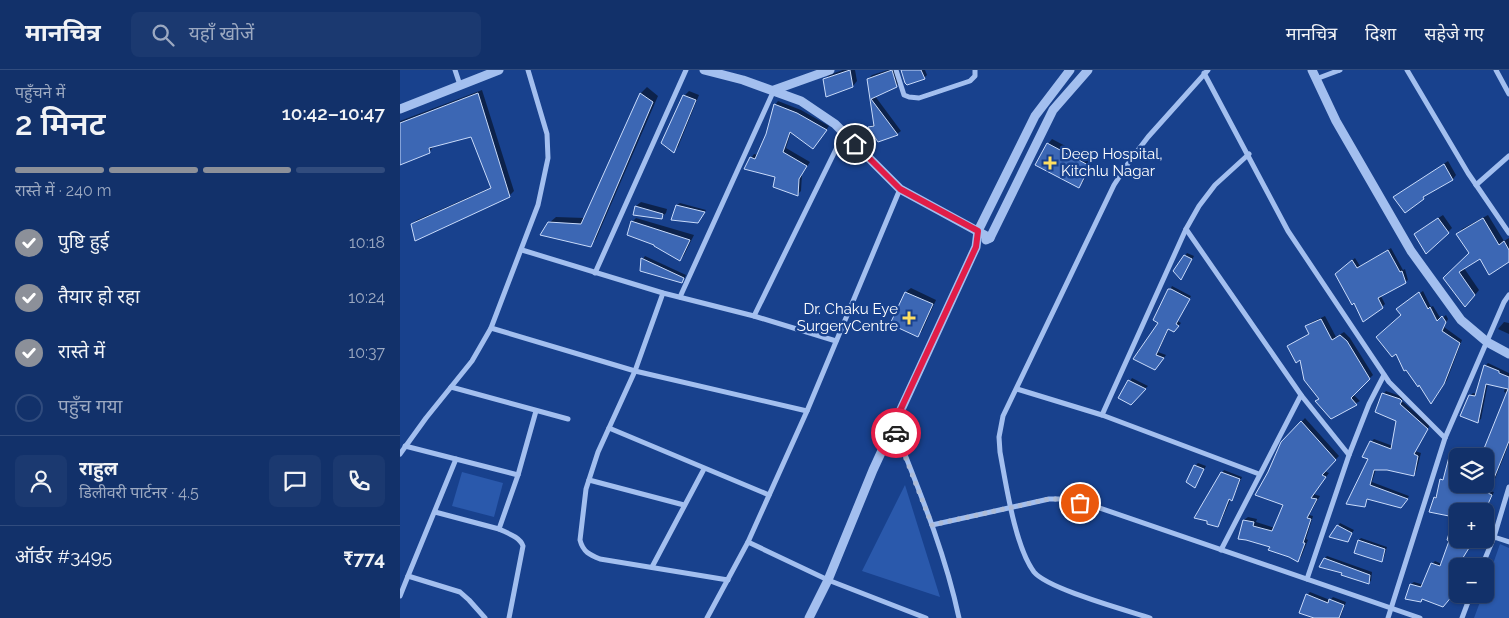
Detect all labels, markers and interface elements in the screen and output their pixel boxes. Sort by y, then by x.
search box [131,12,481,57]
text: मानचित्र [25,18,101,47]
icon: search [149,21,177,49]
text: यहाँ खोजें [189,22,254,44]
text: मानचित्र [1286,23,1337,44]
text: दिशा [1365,23,1396,44]
text: सहेजे गए [1424,23,1484,44]
text: पहुँचने में [15,83,65,102]
text: 10:42–10:47 [282,102,385,124]
text: 2 मिनट [15,105,105,142]
pin [834,123,876,165]
icon: home [841,130,869,158]
place label: Deep Hospital, Kitchlu Nagar [1061,145,1163,180]
marker: Deep Hospital, Kitchlu Nagar [1043,156,1057,170]
text: रास्ते में · 240 m [15,181,112,200]
icon: check [15,229,43,257]
text: पुष्टि हुई [58,230,109,252]
text: 10:18 [349,233,385,252]
icon: check [15,284,43,312]
text: तैयार हो रहा [58,285,140,307]
text: 10:24 [348,288,385,307]
place label: Dr. Chaku Eye SurgeryCentre [797,300,898,335]
marker: Dr. Chaku Eye SurgeryCentre [902,311,916,325]
icon: check [15,339,43,367]
text: रास्ते में [58,340,105,362]
text: 10:37 [348,343,385,362]
text: पहुँच गया [58,395,122,417]
courier [871,408,921,458]
icon: car [882,419,910,447]
map controls [1449,448,1494,603]
button: layers [1449,448,1494,493]
button: person [15,455,67,507]
button: chat [269,455,321,507]
button: phone [333,455,385,507]
text: राहुल [79,457,118,479]
pin [1059,482,1101,524]
text: डिलीवरी पार्टनर · 4.5 [79,483,199,502]
icon: bag [1066,489,1094,517]
button: + [1449,503,1494,548]
text: ऑर्डर #3495 [15,545,112,567]
text: ₹774 [343,547,385,569]
button: − [1449,558,1494,603]

